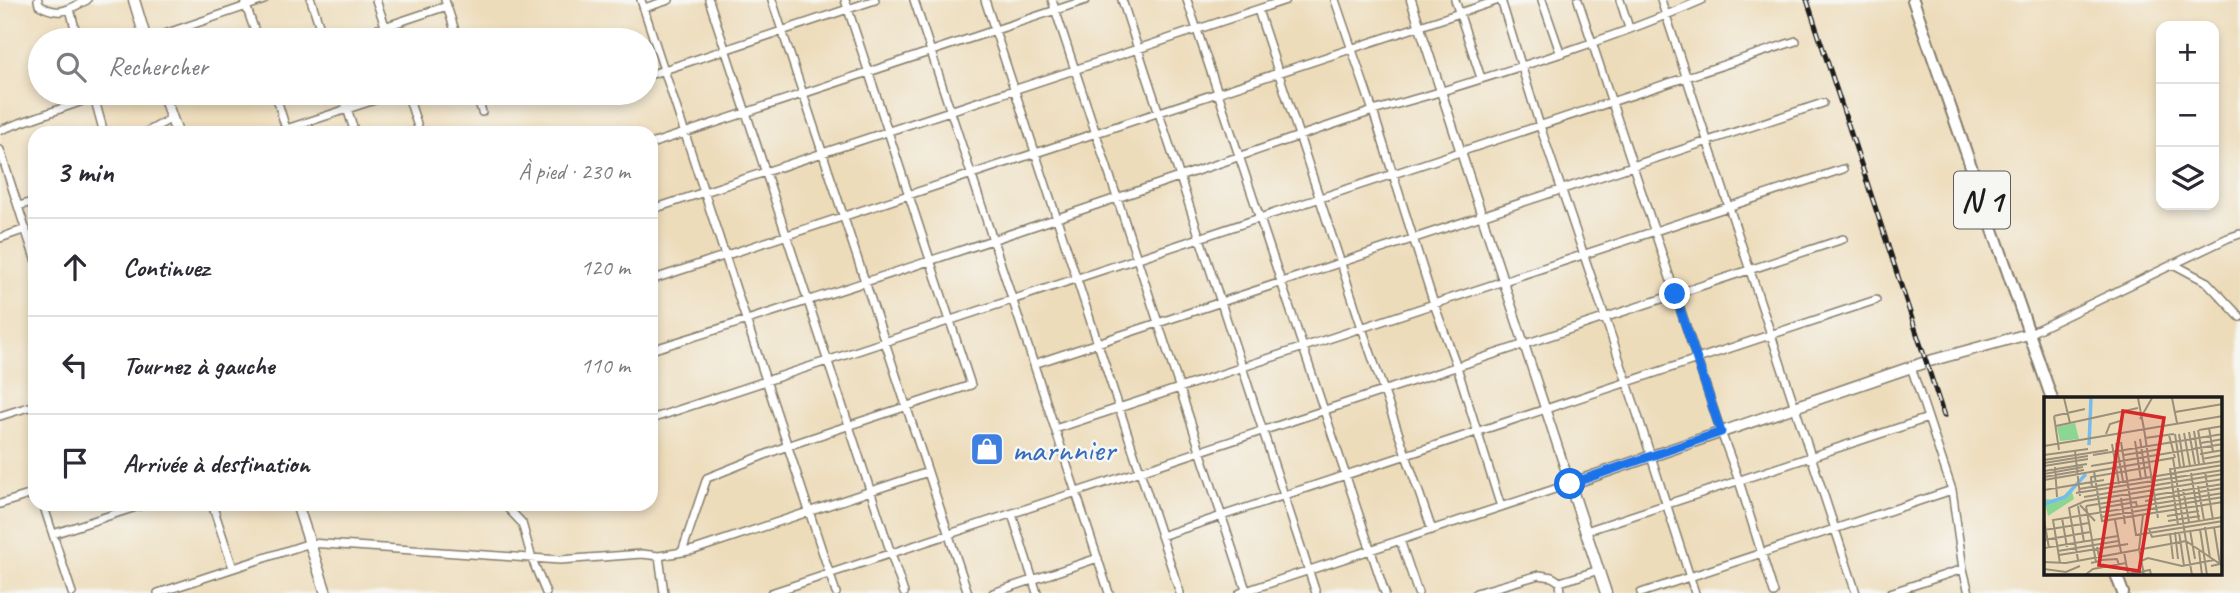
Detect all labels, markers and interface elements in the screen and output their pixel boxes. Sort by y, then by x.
map controls [2156,21,2219,210]
button: + [2156,21,2219,84]
search box [28,28,658,105]
icon: search [52,48,90,86]
text: Rechercher [108,50,208,83]
button: − [2156,84,2219,147]
button: layers [2156,147,2219,210]
text: 3 min [56,153,113,191]
text: À pied · 230 m [518,157,630,186]
road number: N 1 [1954,172,2010,229]
icon: ahead [56,248,94,286]
text: Continuez [123,251,209,284]
text: 120 m [581,253,630,282]
route end [1659,278,1690,309]
icon: left [56,346,94,384]
text: Tournez à gauche [123,349,274,382]
text: 110 m [581,351,630,380]
inset map [2044,397,2222,576]
place label: marnnier [1012,429,1117,471]
shop icon: marnnier [968,430,1006,468]
icon: arrive [56,444,94,482]
text: Arrivée à destination [123,447,309,480]
route start [1554,468,1585,499]

